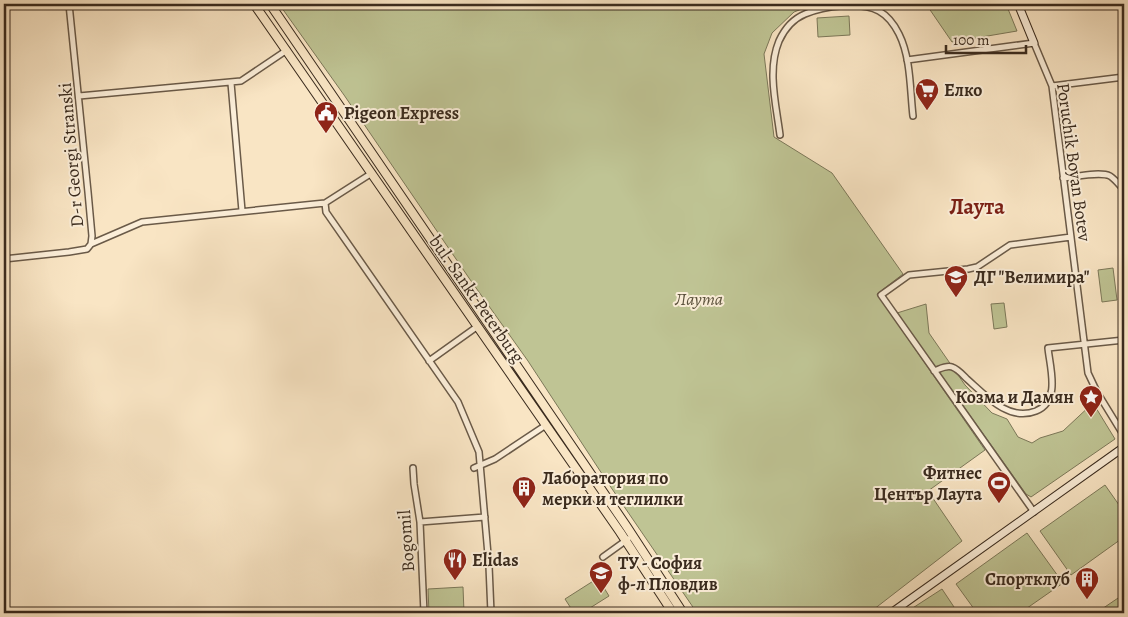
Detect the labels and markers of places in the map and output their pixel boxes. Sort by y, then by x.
supermarket icon: Елко [914,77,940,111]
place label: Елко [944,78,982,102]
public building icon: Pigeon Express [313,100,339,134]
place label: Pigeon Express [344,101,459,125]
school or university icon: ДГ "Велимира" [943,264,969,298]
place label: ДГ "Велимира" [974,265,1090,289]
place icon: Козма и Дамян [1078,384,1104,418]
place label: Козма и Дамян [955,385,1074,409]
place label: Фитнес Център Лаута [874,461,982,506]
place label: Лаборатория по мерки и теглилки [542,466,684,511]
sports icon: Фитнес Център Лаута [986,470,1012,504]
building icon: Лаборатория по мерки и теглилки [511,475,537,509]
restaurant icon: Elidas [442,547,468,581]
place label: Elidas [472,548,519,572]
place label: ТУ - София ф-л Пловдив [618,551,718,596]
school or university icon: ТУ - София ф-л Пловдив [588,560,614,594]
building icon: Спортклуб [1074,566,1100,600]
place label: Спортклуб [985,567,1070,591]

